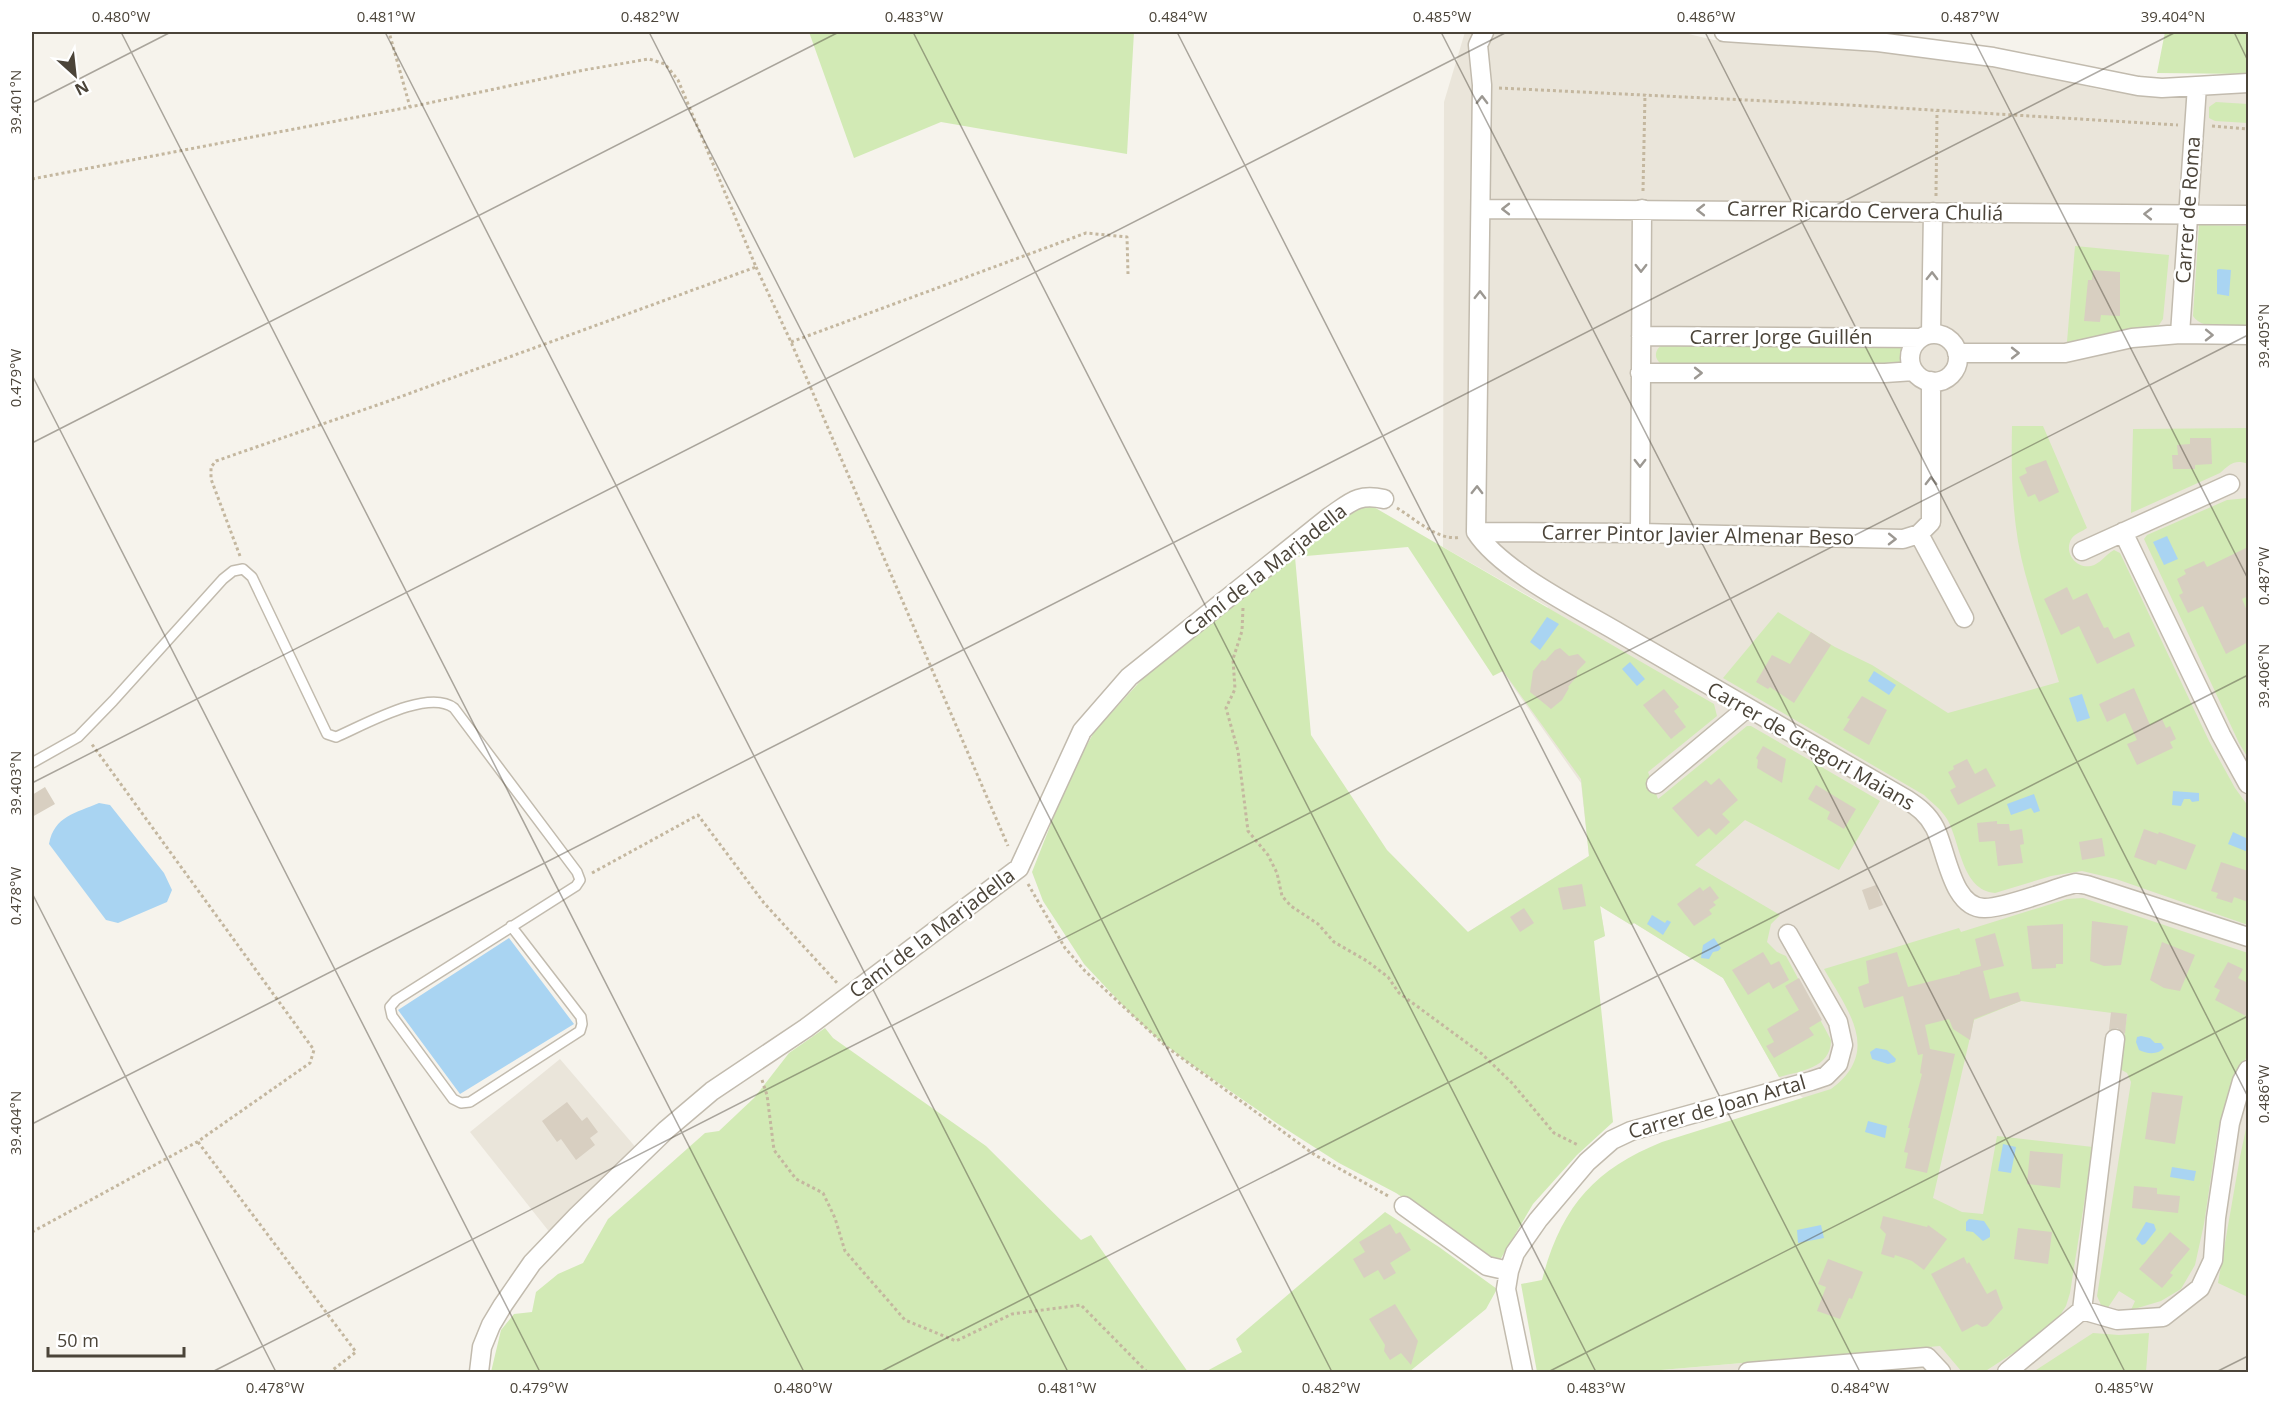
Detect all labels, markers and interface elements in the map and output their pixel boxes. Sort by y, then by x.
text: 0.480°W [92,6,150,26]
text: 0.481°W [357,6,415,26]
text: 0.482°W [621,6,679,26]
text: 0.483°W [885,6,943,26]
text: 0.484°W [1149,6,1207,26]
text: 0.485°W [1413,6,1471,26]
text: 0.486°W [1677,6,1735,26]
text: 0.487°W [1941,6,1999,26]
text: 39.404°N [2141,6,2205,26]
north arrow [45,45,105,105]
text: 39.401°N [5,70,25,134]
text: N [71,76,93,101]
one-way arrow [1476,96,1488,105]
street label: Carrer de Roma [2169,136,2206,284]
street label: Carrer Ricardo Cervera Chuliá [1727,195,2003,226]
one-way arrow [1502,203,1511,215]
one-way arrow [1697,203,1706,216]
one-way arrow [2144,208,2153,220]
one-way arrow [1635,263,1647,272]
one-way arrow [1926,271,1938,280]
one-way arrow [1474,291,1486,300]
text: 39.405°N [2253,304,2273,368]
street label: Carrer Jorge Guillén [1690,323,1872,350]
one-way arrow [2204,328,2213,341]
one-way arrow [2011,347,2020,359]
text: 0.479°W [5,349,25,407]
one-way arrow [1694,367,1703,379]
one-way arrow [1634,458,1646,467]
one-way arrow [1925,476,1937,485]
one-way arrow [1471,486,1483,495]
street label: Camí de la Marjadella [1177,497,1352,642]
street label: Carrer Pintor Javier Almenar Beso [1542,518,1855,551]
one-way arrow [1887,533,1896,545]
text: 0.487°W [2253,547,2273,605]
text: 39.406°N [2253,644,2273,708]
street label: Carrer de Gregori Maians [1702,675,1920,816]
text: 39.403°N [5,751,25,815]
street label: Camí de la Marjadella [843,861,1020,1004]
text: 0.478°W [5,867,25,925]
text: 0.486°W [2253,1065,2273,1123]
street label: Carrer de Joan Artal [1625,1068,1809,1145]
text: 39.404°N [5,1091,25,1155]
scale bar [48,1320,184,1358]
text: 50 m [57,1328,99,1352]
text: 0.478°W [246,1377,304,1397]
text: 0.479°W [510,1377,568,1397]
text: 0.480°W [774,1377,832,1397]
text: 0.481°W [1038,1377,1096,1397]
text: 0.482°W [1302,1377,1360,1397]
text: 0.483°W [1567,1377,1625,1397]
text: 0.484°W [1831,1377,1889,1397]
text: 0.485°W [2095,1377,2153,1397]

